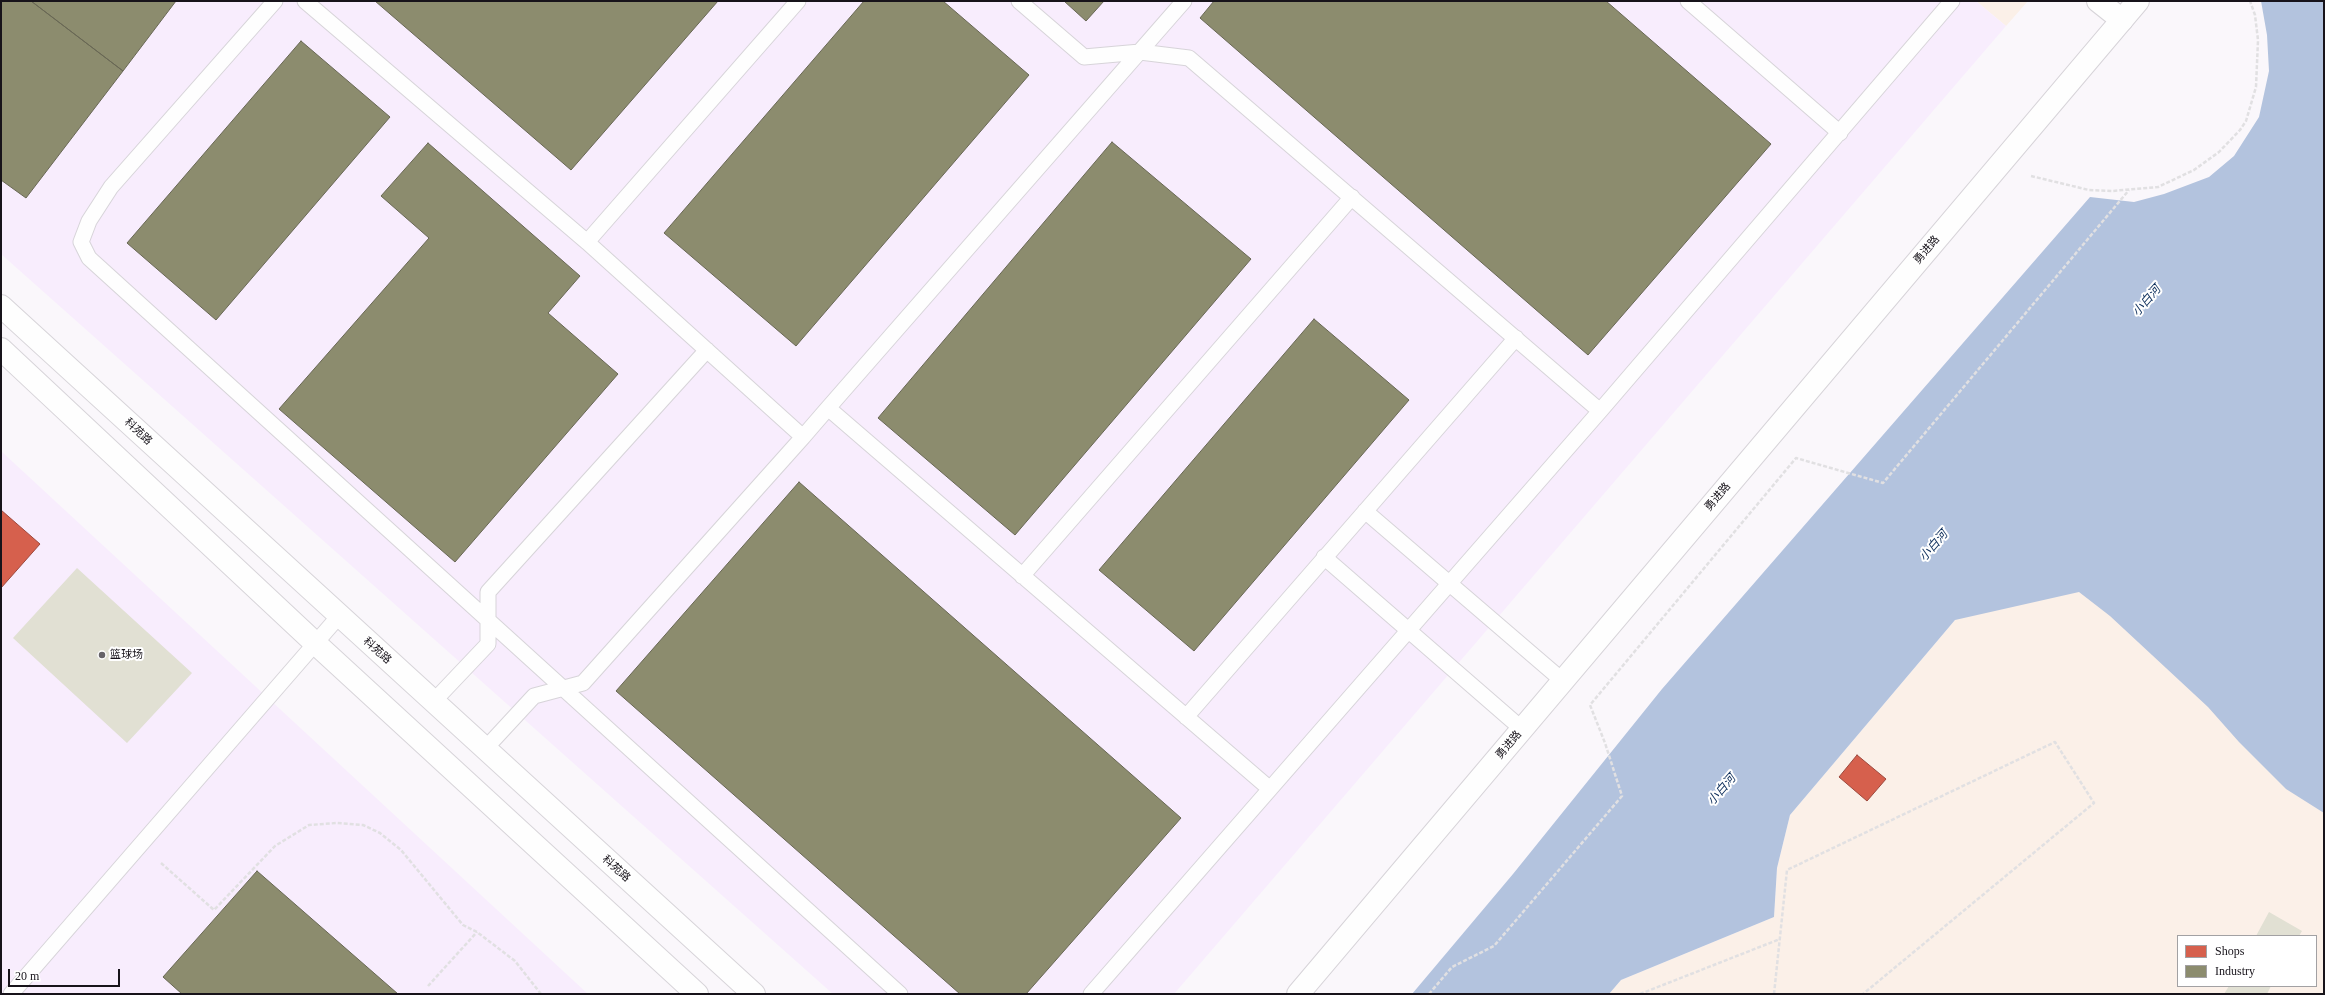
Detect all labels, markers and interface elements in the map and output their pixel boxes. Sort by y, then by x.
street label: 勇进路 [1911,233,1943,267]
water label: 小白河 [2130,283,2164,319]
street label: 科苑路 [121,416,155,448]
street label: 勇进路 [1702,480,1734,514]
water label: 小白河 [1917,528,1951,564]
street label: 科苑路 [360,635,394,667]
place label: 篮球场 [110,648,143,662]
marker: 篮球场 [97,650,107,660]
street label: 勇进路 [1493,728,1525,762]
water label: 小白河 [1705,772,1739,808]
street label: 科苑路 [599,853,633,885]
legend [2177,935,2317,987]
text: Shops [2215,944,2244,958]
scale bar [10,961,122,987]
text: Industry [2215,964,2255,978]
text: 20 m [15,969,39,983]

